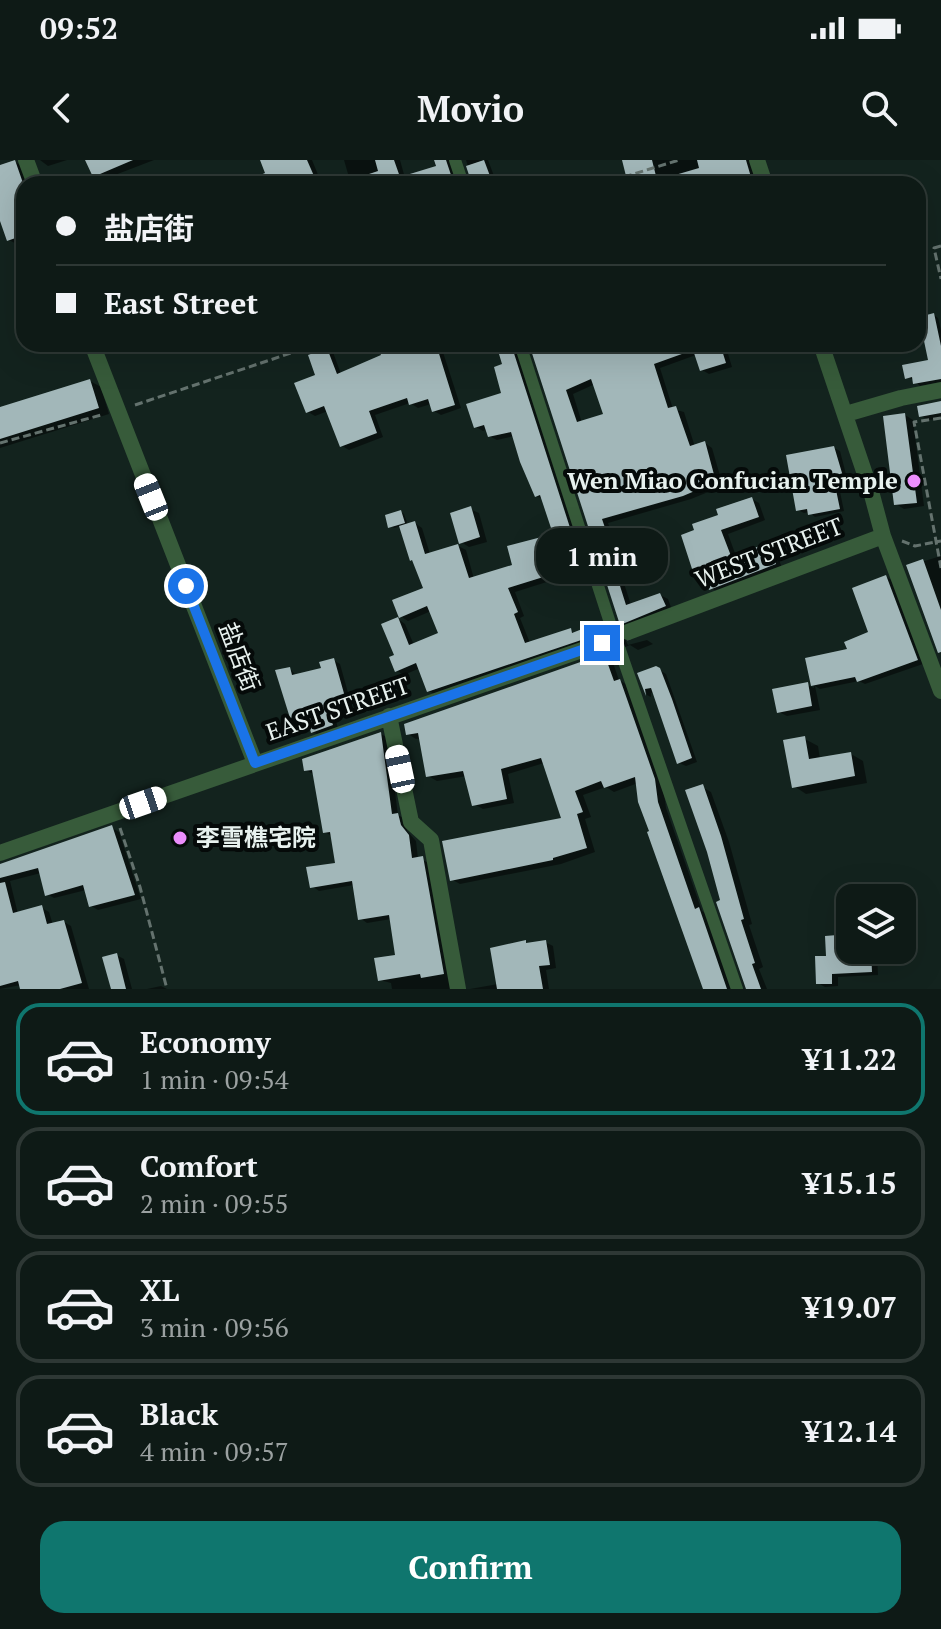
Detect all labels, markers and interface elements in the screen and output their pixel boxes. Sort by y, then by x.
text: 09:52 [40,8,118,48]
text: Movio [417,85,524,132]
icon: back [40,86,84,130]
icon: search [857,86,901,130]
text: 盐店街 [104,208,194,248]
text: East Street [104,283,258,323]
place label: Wen Miao Confucian Temple [567,464,898,496]
car [131,470,171,524]
marker: Wen Miao Confucian Temple [905,472,923,490]
street label: WEST STREET [690,509,847,595]
callout: 1 min [536,527,668,583]
text: 1 min [566,539,638,573]
route start [168,568,204,604]
street label: 盐店街 [212,617,268,696]
route end [584,625,620,661]
street label: EAST STREET [262,669,414,748]
car [383,743,417,795]
car [116,784,170,822]
place label: 李雪樵宅院 [196,821,316,853]
marker: 李雪樵宅院 [171,829,189,847]
map controls [836,884,916,964]
button: layers [836,884,916,964]
text: Economy [140,1022,271,1062]
icon: car [44,1023,116,1095]
text: ¥11.22 [803,1039,897,1079]
text: 1 min · 09:54 [140,1062,289,1096]
text: Comfort [140,1146,258,1186]
icon: car [44,1147,116,1219]
text: ¥15.15 [803,1163,897,1203]
text: 2 min · 09:55 [140,1186,289,1220]
text: XL [140,1270,179,1310]
icon: car [44,1271,116,1343]
text: ¥19.07 [803,1287,897,1327]
text: 3 min · 09:56 [140,1310,289,1344]
text: Black [140,1394,218,1434]
icon: car [44,1395,116,1467]
text: ¥12.14 [803,1411,897,1451]
text: 4 min · 09:57 [140,1434,289,1468]
button: Confirm [40,1521,901,1613]

